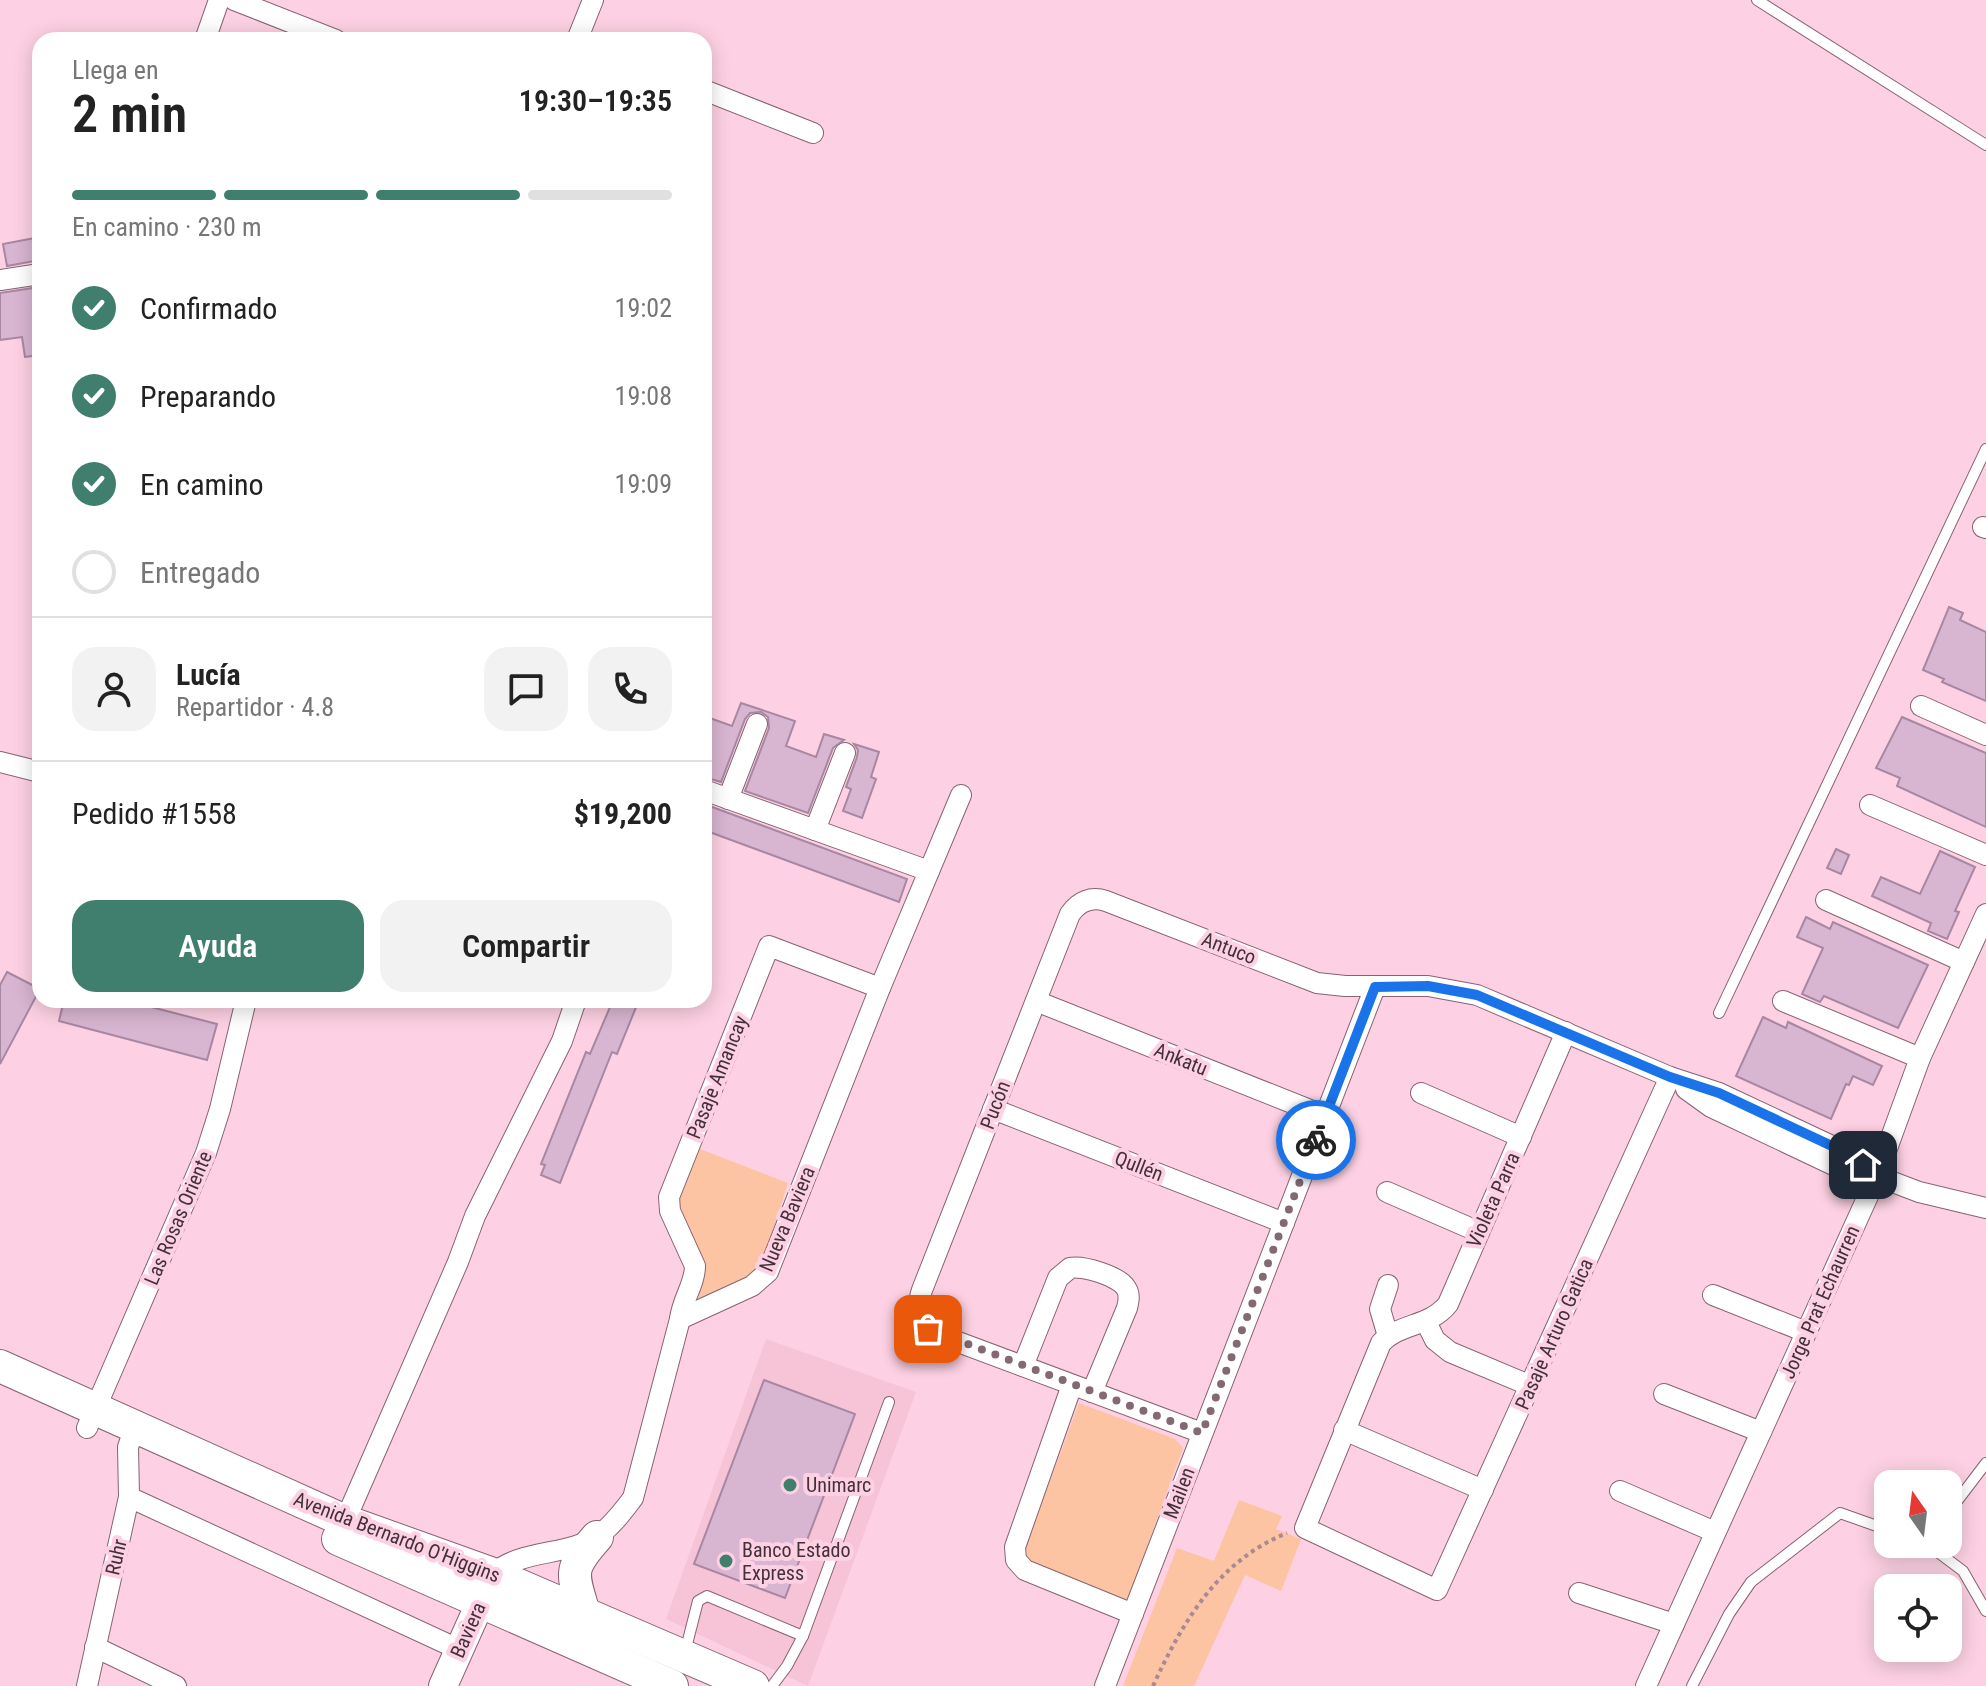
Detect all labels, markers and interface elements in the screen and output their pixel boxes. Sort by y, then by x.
text: Llega en [72,55,159,85]
text: 19:30–19:35 [519,83,672,118]
text: 2 min [72,84,187,145]
text: En camino · 230 m [72,212,261,242]
icon: check [72,286,116,330]
text: Confirmado [140,291,277,326]
text: 19:02 [615,293,672,323]
icon: check [72,374,116,418]
text: Preparando [140,379,276,414]
text: 19:08 [615,381,672,411]
icon: check [72,462,116,506]
text: En camino [140,467,264,502]
text: 19:09 [615,469,672,499]
text: Entregado [140,555,260,590]
button: person [72,647,156,731]
button: chat [484,647,568,731]
button: phone [588,647,672,731]
text: Lucía [176,657,241,692]
text: Repartidor · 4.8 [176,692,334,722]
text: Pedido #1558 [72,796,237,831]
text: $19,200 [574,796,672,831]
button: Ayuda [72,900,364,992]
button: Compartir [380,900,672,992]
street label: Antuco [1199,927,1259,969]
street label: Pasaje Amancay [681,1012,753,1142]
street label: Ankatu [1151,1037,1211,1081]
street label: Pucón [975,1077,1015,1133]
courier [1276,1100,1356,1180]
icon: bike [1294,1118,1338,1162]
pin [1829,1131,1897,1199]
icon: home [1841,1143,1885,1187]
street label: Qullén [1111,1146,1167,1186]
street label: Las Rosas Oriente [139,1148,217,1288]
street label: Violeta Parra [1461,1149,1525,1251]
street label: Nueva Baviera [754,1163,820,1275]
street label: Jorge Prat Echaurren [1775,1222,1865,1382]
street label: Pasaje Arturo Gatica [1510,1255,1598,1413]
pin [894,1295,962,1363]
icon: bag [906,1307,950,1351]
street label: Mailen [1158,1464,1200,1522]
north arrow [1874,1470,1962,1558]
map controls [1874,1470,1962,1662]
place label: Unimarc [806,1473,871,1497]
marker: Unimarc [781,1476,799,1494]
street label: Avenida Bernardo O'Higgins [290,1487,504,1587]
street label: Ruhr [100,1537,132,1577]
place label: Banco Estado Express [742,1538,851,1585]
marker: Banco Estado Express [717,1552,735,1570]
button: locate [1874,1574,1962,1662]
street label: Baviera [445,1599,491,1661]

